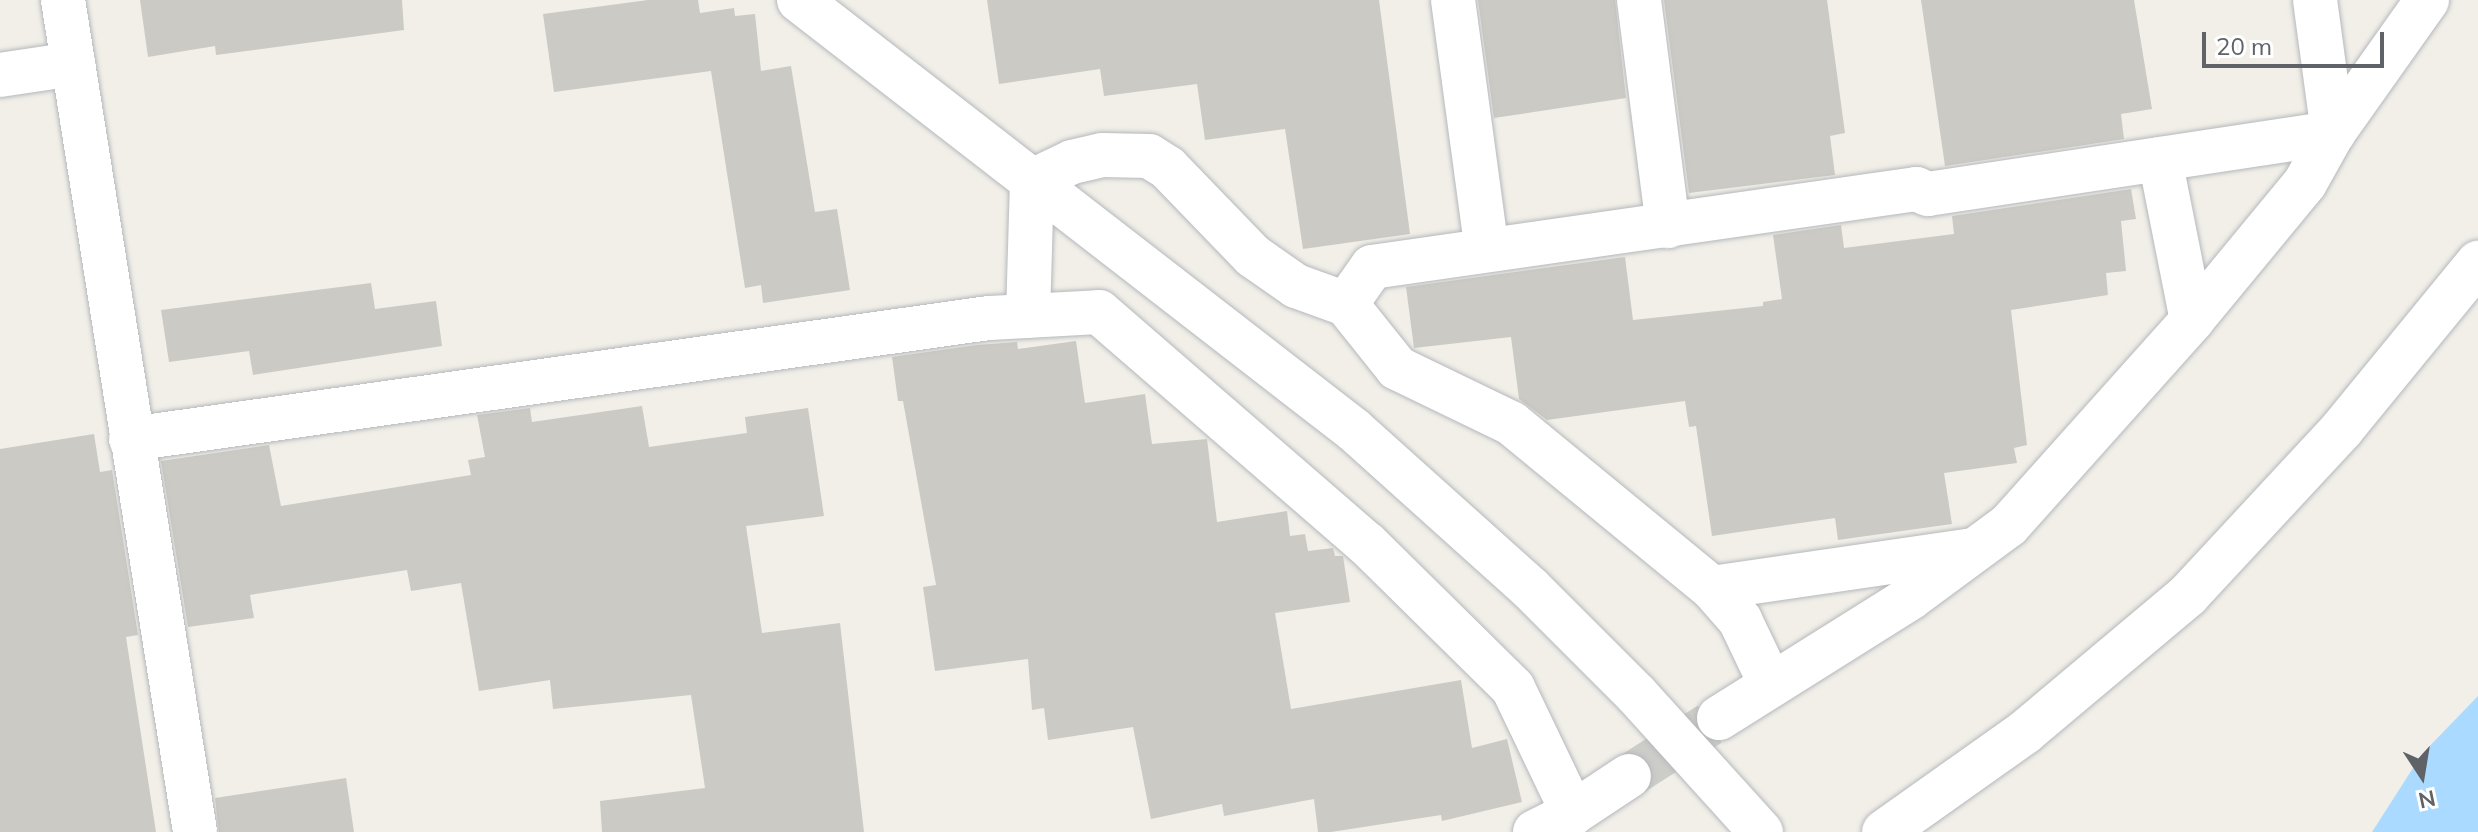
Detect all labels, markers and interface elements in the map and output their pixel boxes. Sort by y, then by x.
scale bar [2206,16,2388,66]
text: 20 m [2216,31,2272,61]
north arrow [2382,736,2462,816]
text: N [2416,784,2438,815]

